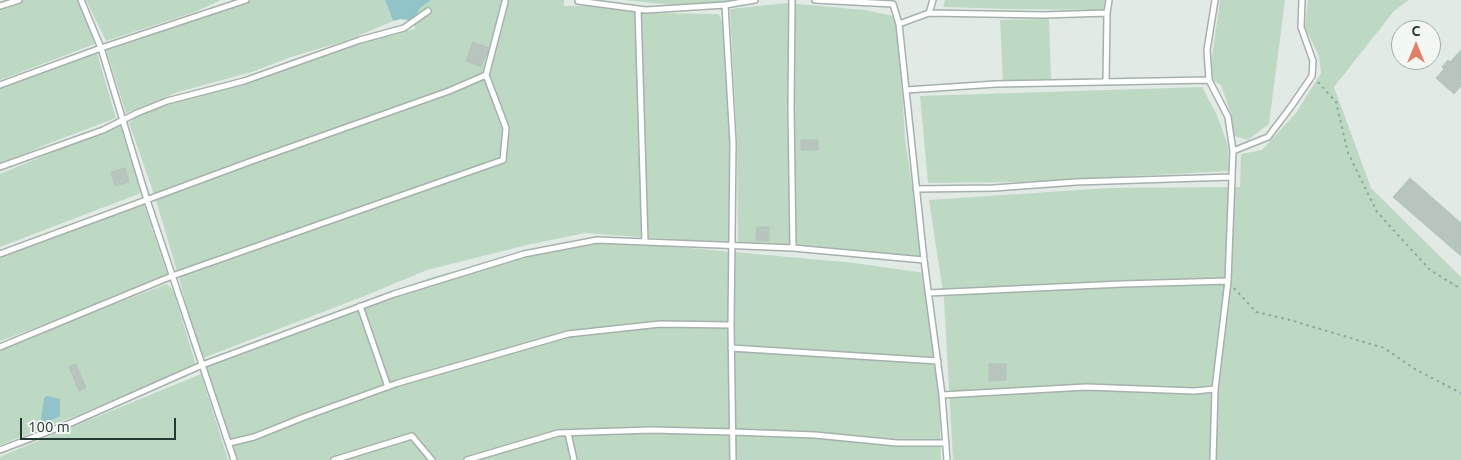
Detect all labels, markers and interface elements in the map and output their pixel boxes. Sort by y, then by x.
north arrow [1391,20,1441,70]
text: С [1412,23,1420,39]
scale bar [22,408,179,440]
text: 100 m [28,418,70,435]

